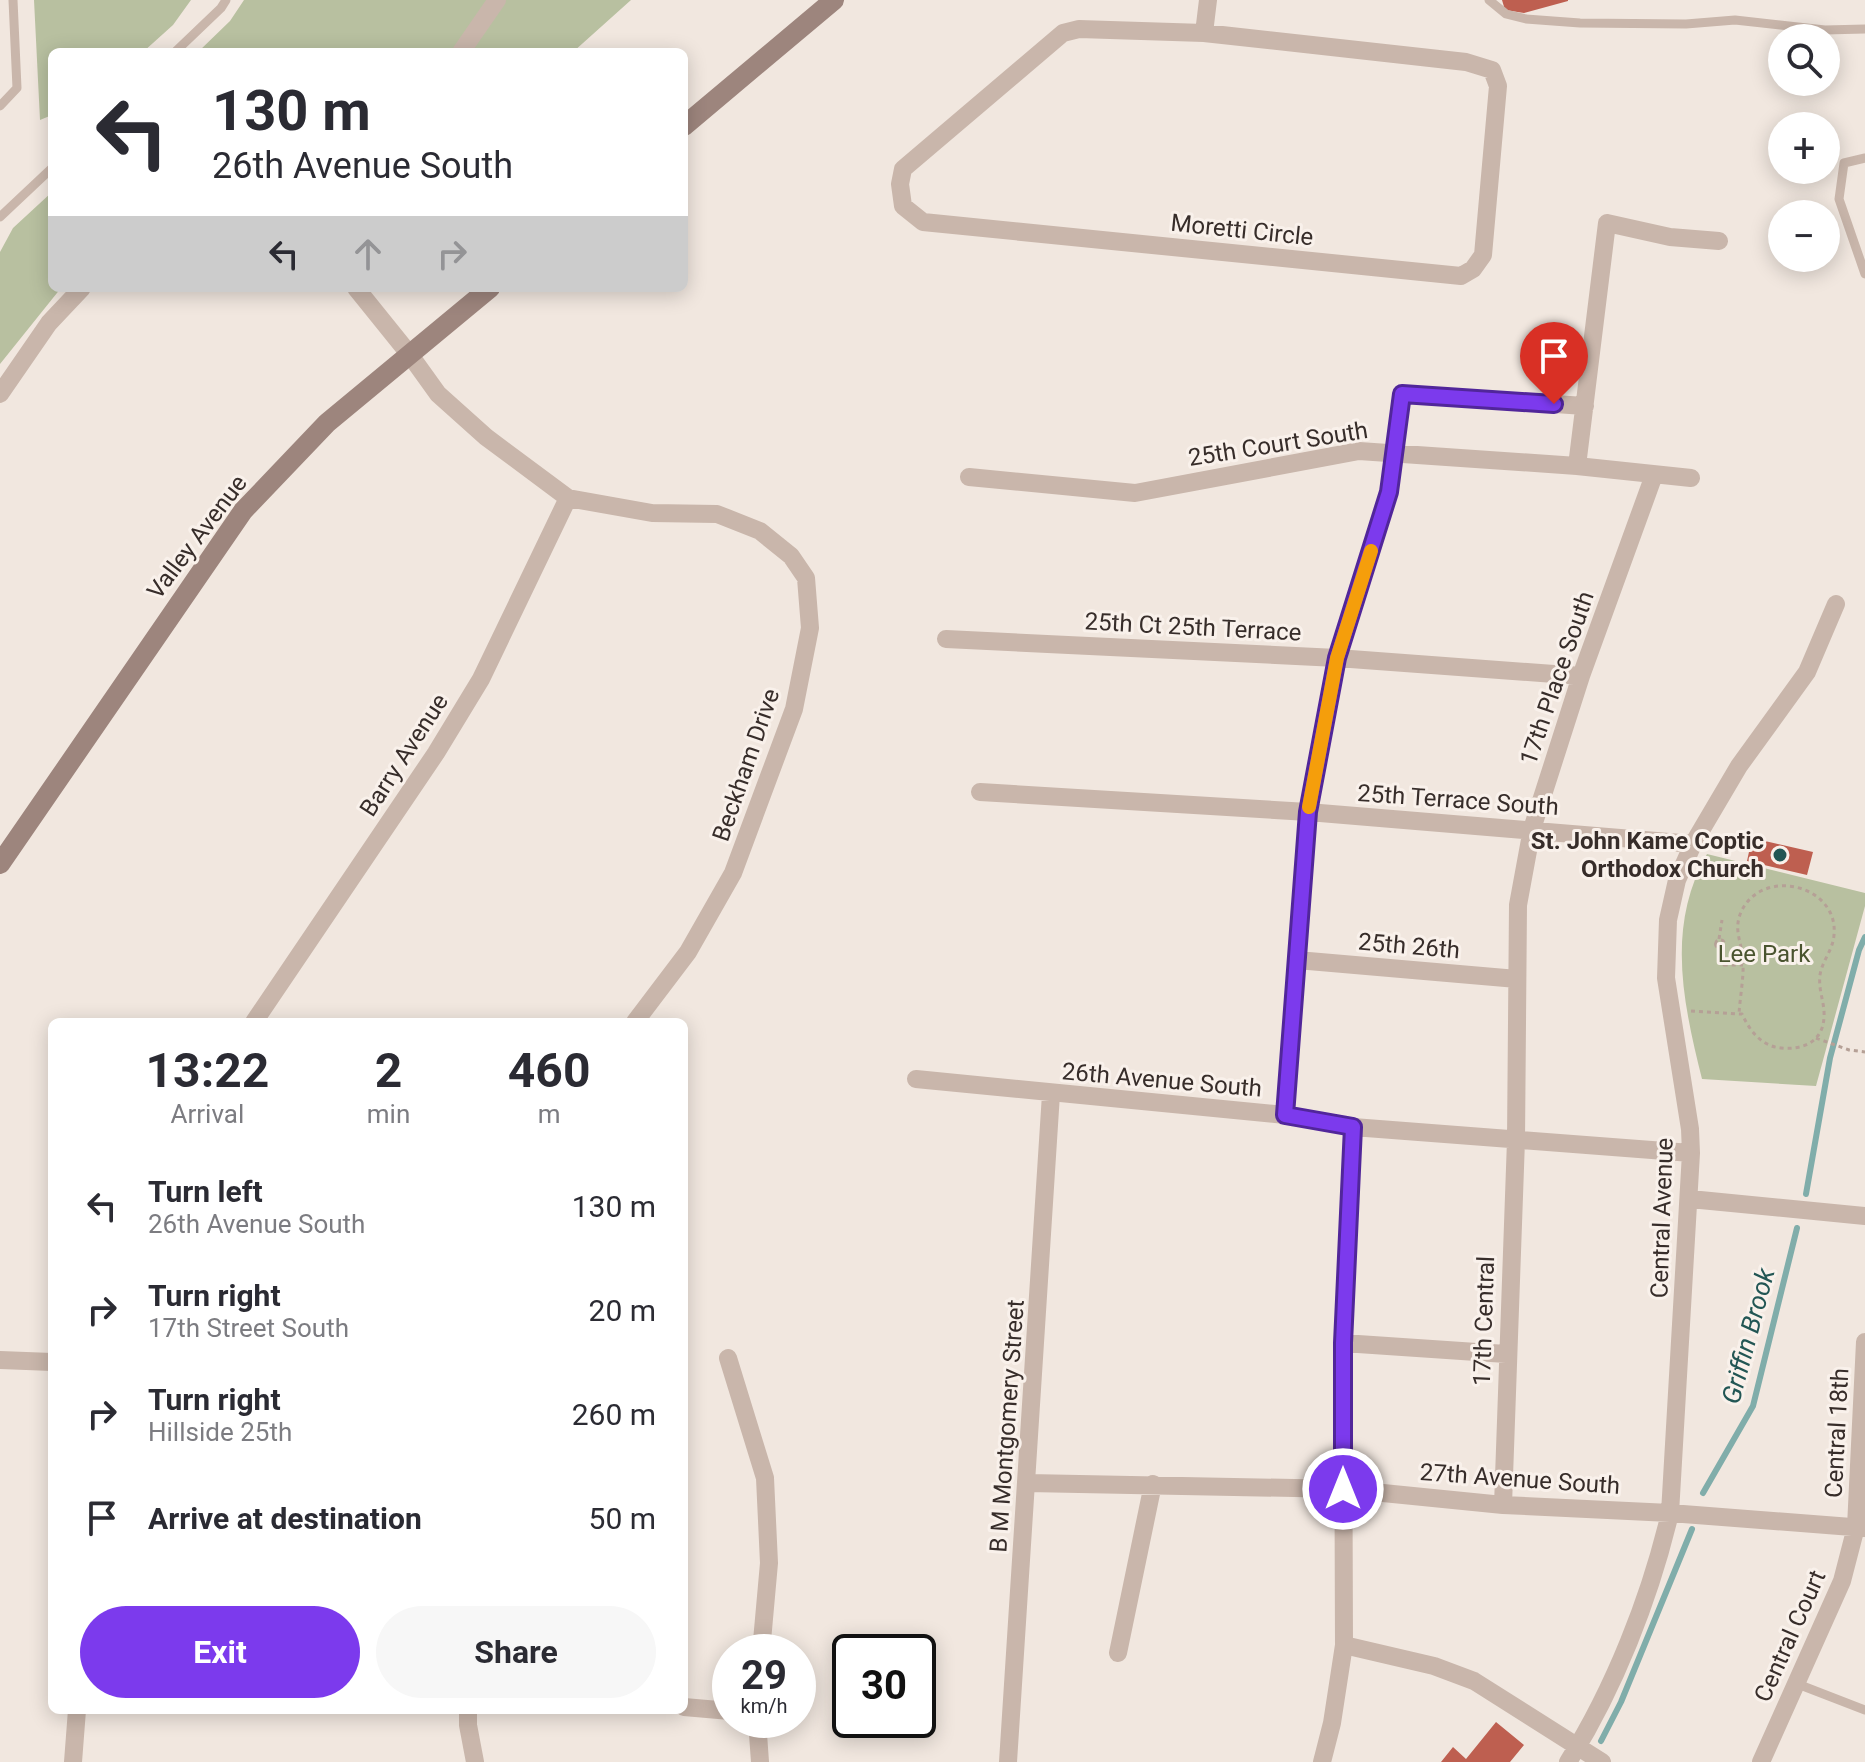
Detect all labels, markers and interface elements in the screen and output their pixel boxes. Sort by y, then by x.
map controls [1768,24,1840,272]
button: search [1768,24,1840,96]
text: 130 m [212,78,371,144]
icon: left [80,80,184,184]
button: + [1768,112,1840,184]
text: 26th Avenue South [212,145,513,187]
button: − [1768,200,1840,272]
street label: Moretti Circle [1169,209,1315,251]
icon: left [262,232,306,276]
icon: ahead [346,232,390,276]
icon: right [430,232,474,276]
pin [1520,322,1588,404]
icon: arrive [1532,334,1576,378]
street label: 25th Court South [1186,416,1370,472]
street label: Valley Avenue [141,470,253,604]
street label: 17th Place South [1514,588,1600,768]
street label: 25th Ct 25th Terrace [1084,607,1302,647]
street label: Beckham Drive [707,685,785,845]
street label: Barry Avenue [354,689,454,821]
street label: 25th Terrace South [1356,779,1560,821]
place label: St. John Kame Coptic Orthodox Church [1531,827,1764,883]
marker: St. John Kame Coptic Orthodox Church [1771,846,1789,864]
street label: 25th 26th [1357,928,1461,964]
park label: Lee Park [1718,940,1811,968]
text: 13:22 [146,1042,269,1099]
text: 2 [375,1042,402,1099]
text: 460 [508,1042,590,1099]
street label: 26th Avenue South [1061,1057,1263,1103]
text: Arrival [171,1099,244,1129]
text: min [367,1099,410,1129]
text: m [538,1099,561,1129]
street label: Central Avenue [1645,1137,1679,1299]
text: Turn left [148,1174,263,1209]
icon: left [80,1184,124,1228]
text: 130 m [572,1189,656,1224]
text: 26th Avenue South [148,1209,365,1239]
street label: 17th Central [1468,1256,1500,1386]
water label: Griffin Brook [1715,1264,1781,1407]
text: Turn right [148,1278,281,1313]
icon: right [80,1288,124,1332]
text: 20 m [589,1293,656,1328]
street label: B M Montgomery Street [984,1298,1030,1553]
text: 17th Street South [148,1313,349,1343]
street label: Central 18th [1820,1367,1854,1499]
text: Turn right [148,1382,281,1417]
icon: right [80,1392,124,1436]
text: 260 m [572,1397,656,1432]
text: Hillside 25th [148,1417,292,1447]
position arrow [1301,1447,1385,1531]
street label: 27th Avenue South [1419,1458,1621,1500]
icon: arrive [80,1496,124,1540]
text: Arrive at destination [148,1501,422,1536]
text: 50 m [589,1501,656,1536]
street label: Central Court [1749,1566,1832,1706]
button: Exit [80,1606,360,1698]
button: Share [376,1606,656,1698]
speed limit sign: 30 [832,1634,936,1738]
text: 29 [741,1652,787,1699]
text: km/h [741,1694,787,1718]

